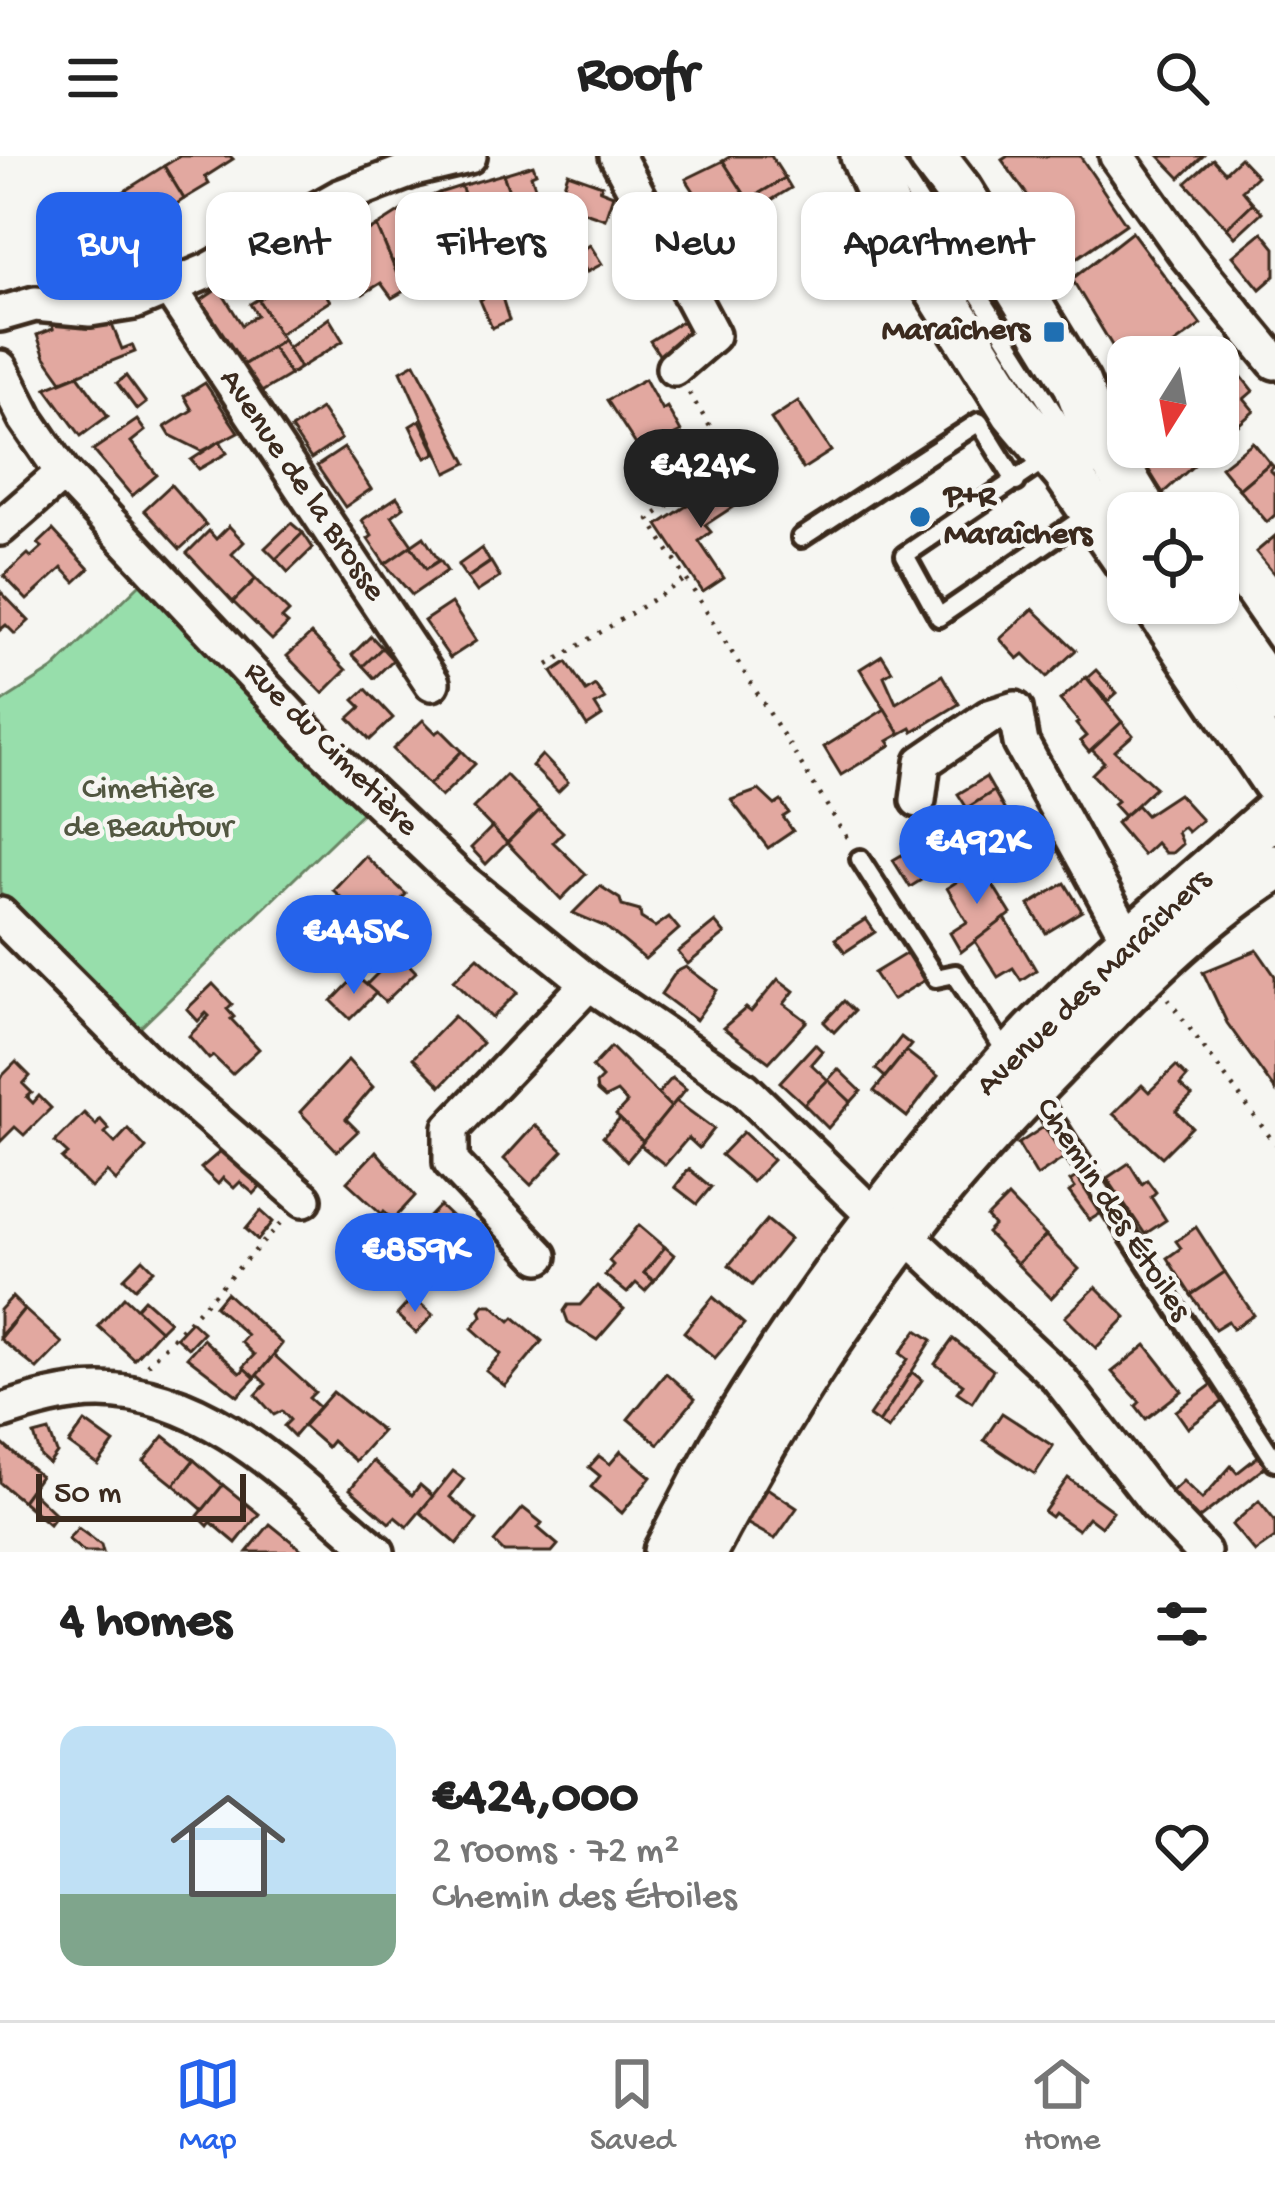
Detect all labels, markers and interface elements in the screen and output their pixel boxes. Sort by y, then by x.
icon: menu [60,45,126,111]
icon: search [1149,45,1215,111]
text: Roofr [578,46,698,110]
chip: Buy [36,192,182,300]
chip: Rent [206,192,371,300]
chip: Filters [395,192,588,300]
chip: New [612,192,777,300]
chip: Apartment [801,192,1075,300]
place label: Maraîchers [882,313,1032,351]
marker: Maraîchers [1041,319,1067,345]
north arrow [1107,336,1239,468]
map controls [1107,336,1239,624]
street label: Avenue de la Brosse [209,363,393,610]
pin: €424K [617,429,785,531]
text: €424K [651,445,751,491]
place label: P+R Maraîchers [942,479,1094,555]
button: locate [1107,492,1239,624]
marker: P+R Maraîchers [907,504,933,530]
street label: Rue du Cimetière [234,654,426,846]
park label: Cimetière de Beautour [63,772,236,848]
pin: €492K [893,805,1061,907]
text: €492K [926,821,1028,867]
street label: Avenue des Maraîchers [970,862,1221,1106]
pin: €445K [270,895,438,997]
text: €445K [303,911,405,957]
street label: Chemin des Étoiles [1026,1092,1199,1329]
pin: €859K [331,1213,499,1315]
text: €859K [362,1229,468,1275]
scale bar [36,1468,246,1521]
text: 50 m [54,1476,121,1514]
icon: filters [1149,1591,1215,1657]
text: 4 homes [60,1594,231,1654]
text: €424,000 [432,1770,639,1830]
icon: home [156,1774,300,1918]
icon: heart [1149,1813,1215,1879]
text: 2 rooms · 72 m² [432,1830,679,1876]
text: Chemin des Étoiles [432,1876,737,1922]
tab: Map [175,2051,241,2161]
tab: Saved [590,2051,675,2161]
tab: Home [1024,2051,1100,2161]

